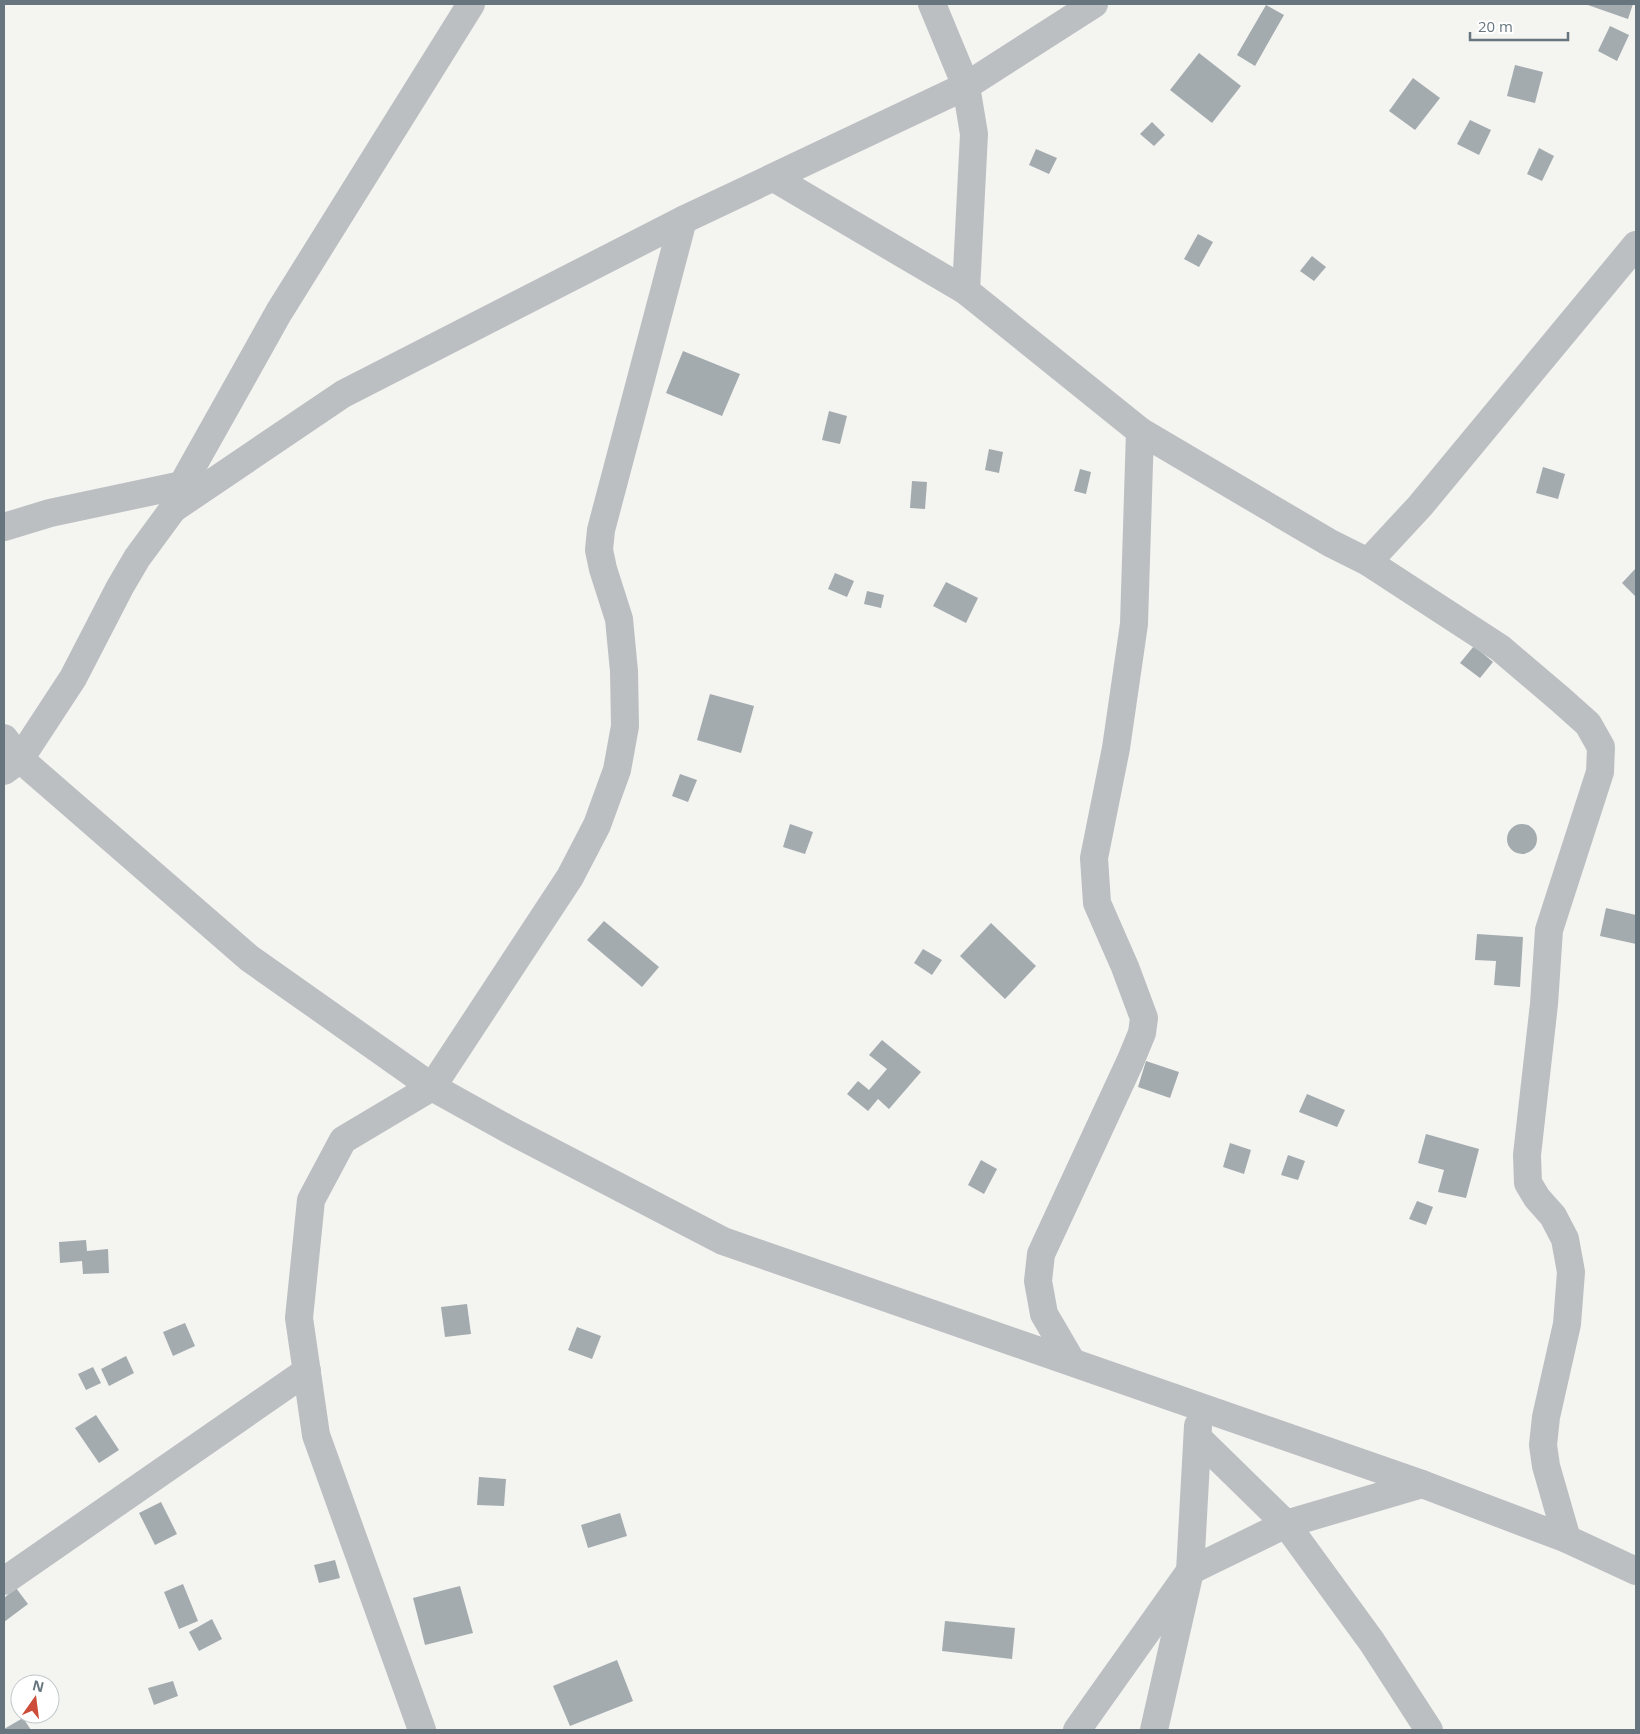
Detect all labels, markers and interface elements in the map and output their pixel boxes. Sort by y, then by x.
scale bar [1470,10,1568,42]
text: 20 m [1478,16,1513,36]
north arrow [10,1674,60,1724]
text: N [30,1675,46,1696]

